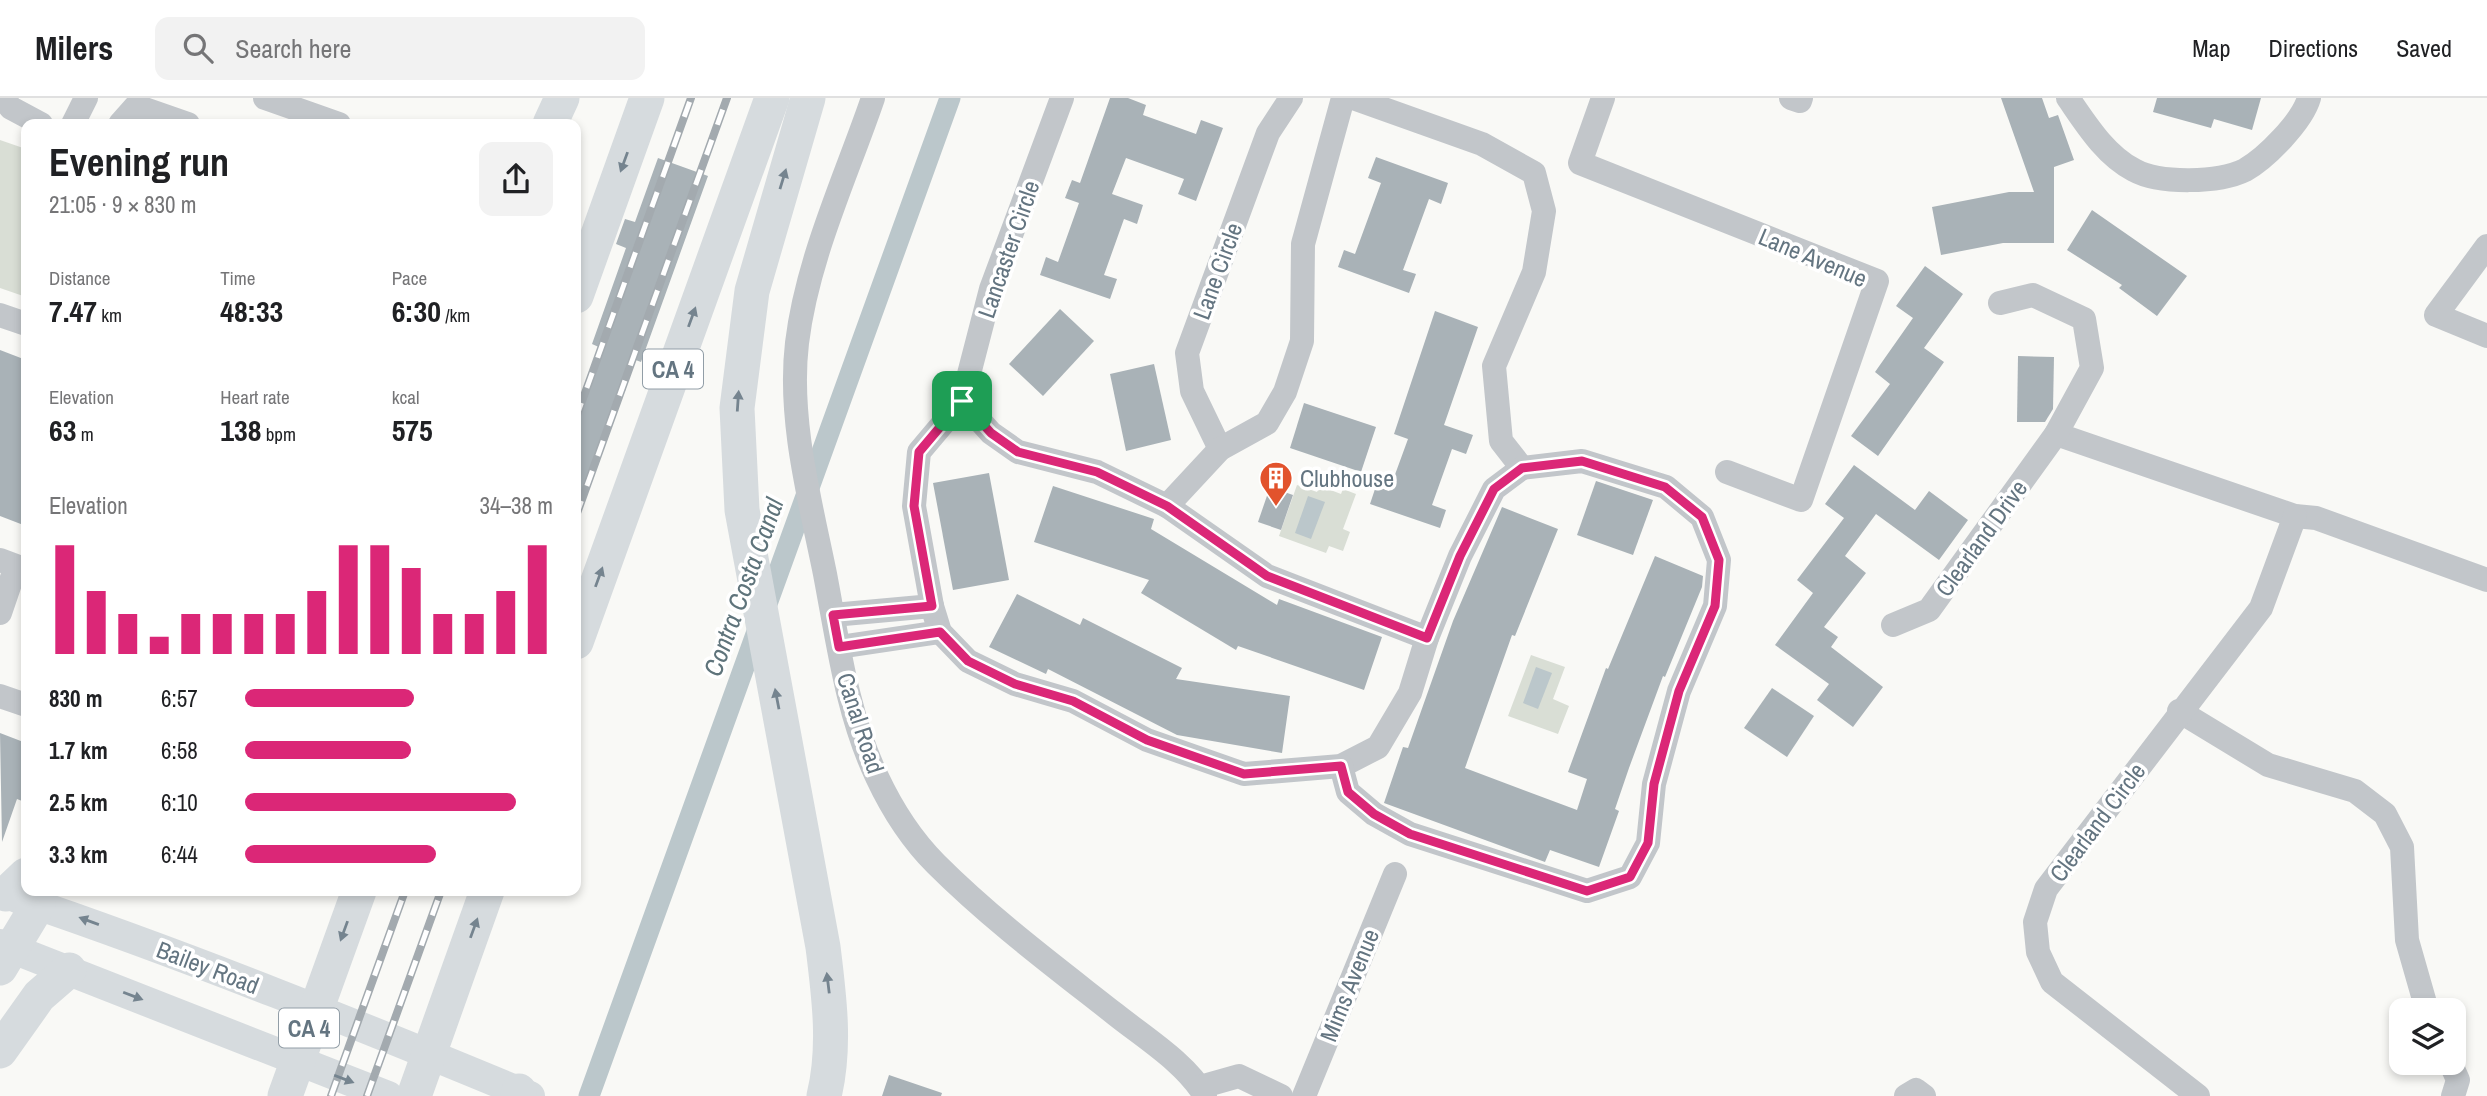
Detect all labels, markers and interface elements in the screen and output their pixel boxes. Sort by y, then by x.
search box [155,17,645,80]
text: Milers [35,26,113,70]
icon: search [179,29,217,67]
text: Search here [235,31,351,66]
text: Map [2192,32,2230,64]
text: Directions [2268,32,2358,64]
text: Saved [2396,32,2452,64]
text: Evening run [49,137,229,188]
button: share [479,142,553,216]
one-way arrow [618,152,629,173]
one-way arrow [779,168,789,189]
street label: Lancaster Circle [970,176,1046,322]
text: 21:05 · 9 × 830 m [49,189,196,220]
street label: Lane Circle [1185,218,1249,324]
street label: Lane Avenue [1754,220,1872,294]
text: Distance [49,265,110,291]
text: Time [220,265,255,291]
text: Pace [392,265,427,291]
text: 7.47 [49,291,97,331]
text: 48:33 [220,291,283,331]
text: 6:30 [392,291,441,331]
text: km [97,302,122,328]
text: /km [441,302,470,328]
one-way arrow [687,307,698,328]
road number: CA 4 [643,350,703,388]
pin [932,371,992,431]
icon: arrive [943,382,981,420]
text: Elevation [49,384,114,410]
text: Heart rate [220,384,290,410]
text: kcal [392,384,419,410]
one-way arrow [732,390,743,412]
text: 63 [49,410,76,450]
text: 138 [220,410,261,450]
text: 575 [392,410,433,450]
text: m [76,421,94,447]
text: bpm [261,421,296,447]
building icon: Clubhouse [1257,459,1295,508]
place label: Clubhouse [1300,462,1394,494]
street label: Clearland Drive [1928,473,2034,603]
text: Elevation [49,490,128,521]
text: 34–38 m [480,490,553,521]
water label: Contra Costa Canal [695,492,792,681]
one-way arrow [593,567,604,588]
street label: Canal Road [830,669,892,777]
text: 830 m [49,683,102,714]
text: 6:57 [161,683,198,714]
one-way arrow [771,688,782,710]
text: 1.7 km [49,735,108,766]
text: 6:58 [161,735,198,766]
street label: Clearland Circle [2042,756,2152,888]
text: 2.5 km [49,787,108,818]
text: 6:10 [161,787,198,818]
text: 3.3 km [49,839,108,870]
text: 6:44 [161,839,198,870]
one-way arrow [79,915,100,926]
one-way arrow [469,917,480,938]
one-way arrow [338,920,349,941]
street label: Mims Avenue [1312,924,1386,1046]
street label: Bailey Road [152,933,264,1001]
one-way arrow [822,972,833,994]
one-way arrow [122,990,143,1001]
map controls [2389,998,2466,1075]
button: layers [2389,998,2466,1075]
road number: CA 4 [279,1009,339,1048]
one-way arrow [334,1073,355,1084]

